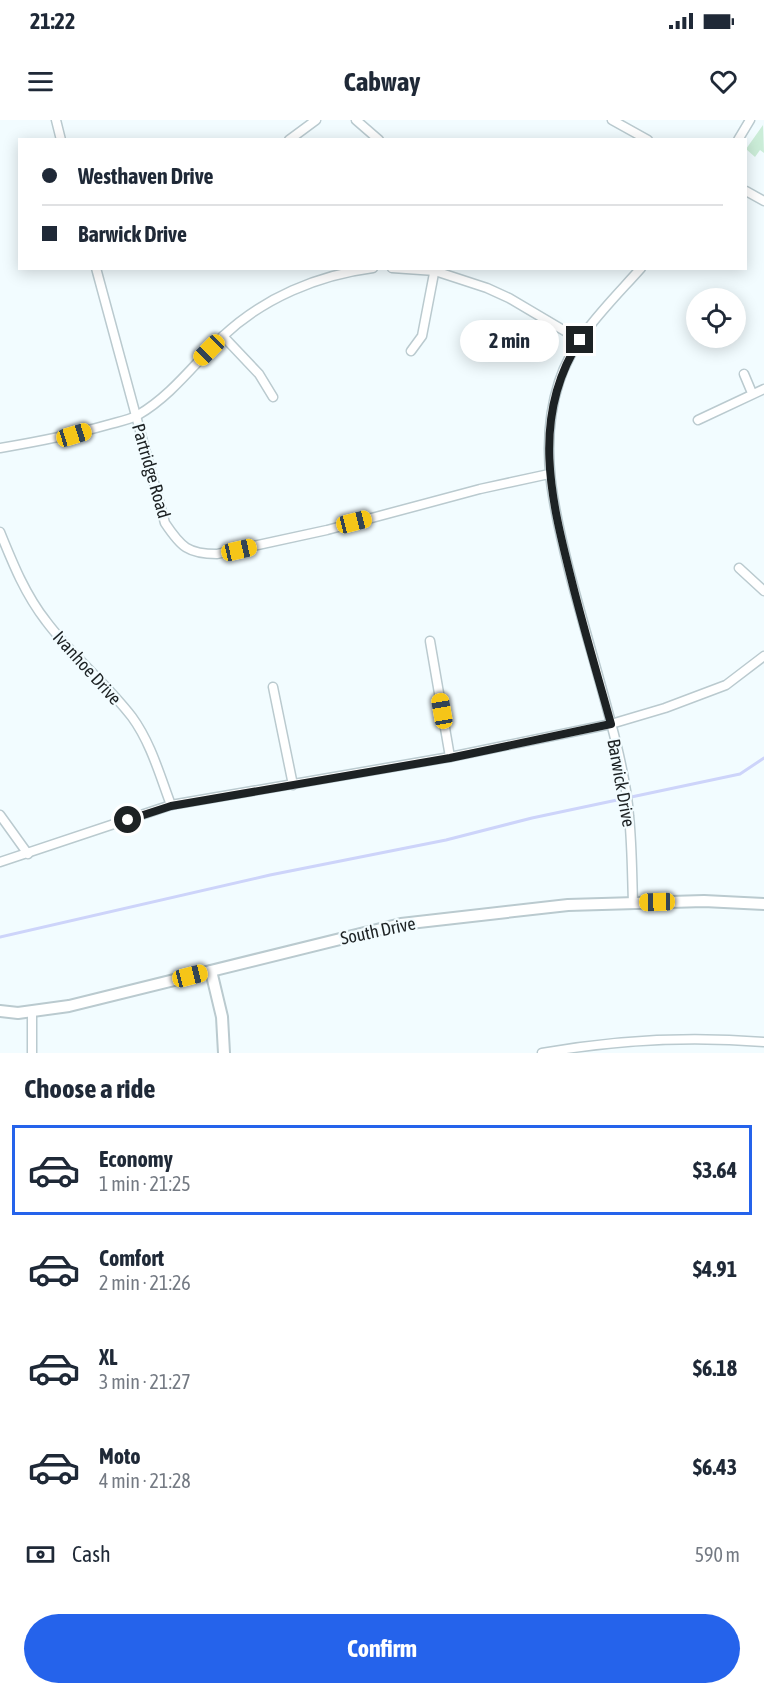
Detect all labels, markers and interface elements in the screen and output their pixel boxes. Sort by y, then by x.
text: 21:22 [30,8,75,34]
icon: menu [24,65,57,98]
icon: heart [707,65,740,98]
text: Cabway [344,66,420,97]
text: Westhaven Drive [78,163,214,189]
text: Barwick Drive [78,221,187,247]
map controls [686,288,746,348]
button: locate [686,288,746,348]
callout: 2 min [460,319,559,361]
route end [566,326,593,353]
text: 2 min [489,329,530,352]
car [190,331,228,369]
car [54,421,94,449]
street label: Partridge Road [128,421,175,521]
car [334,509,374,535]
car [219,537,259,563]
street label: Ivanhoe Drive [49,627,126,709]
car [430,692,454,730]
street label: Barwick Drive [603,737,640,829]
route start [114,806,141,833]
car [639,893,675,911]
street label: South Drive [339,912,417,949]
car [170,963,210,989]
text: Choose a ride [24,1073,156,1104]
icon: car [27,1143,81,1197]
text: Economy [99,1146,173,1172]
text: $3.64 [693,1157,737,1183]
text: 1 min · 21:25 [99,1172,191,1195]
icon: car [27,1242,81,1296]
text: Comfort [99,1245,164,1271]
text: $4.91 [693,1256,737,1282]
text: 2 min · 21:26 [99,1271,191,1294]
icon: car [27,1341,81,1395]
text: XL [99,1344,117,1370]
text: $6.18 [693,1355,737,1381]
text: 3 min · 21:27 [99,1370,191,1393]
icon: car [27,1440,81,1494]
text: Moto [99,1443,141,1469]
text: $6.43 [693,1454,737,1480]
text: 4 min · 21:28 [99,1469,191,1492]
icon: cash [24,1538,57,1571]
text: Cash [72,1541,111,1567]
text: 590 m [695,1543,740,1566]
button: Confirm [24,1614,740,1683]

